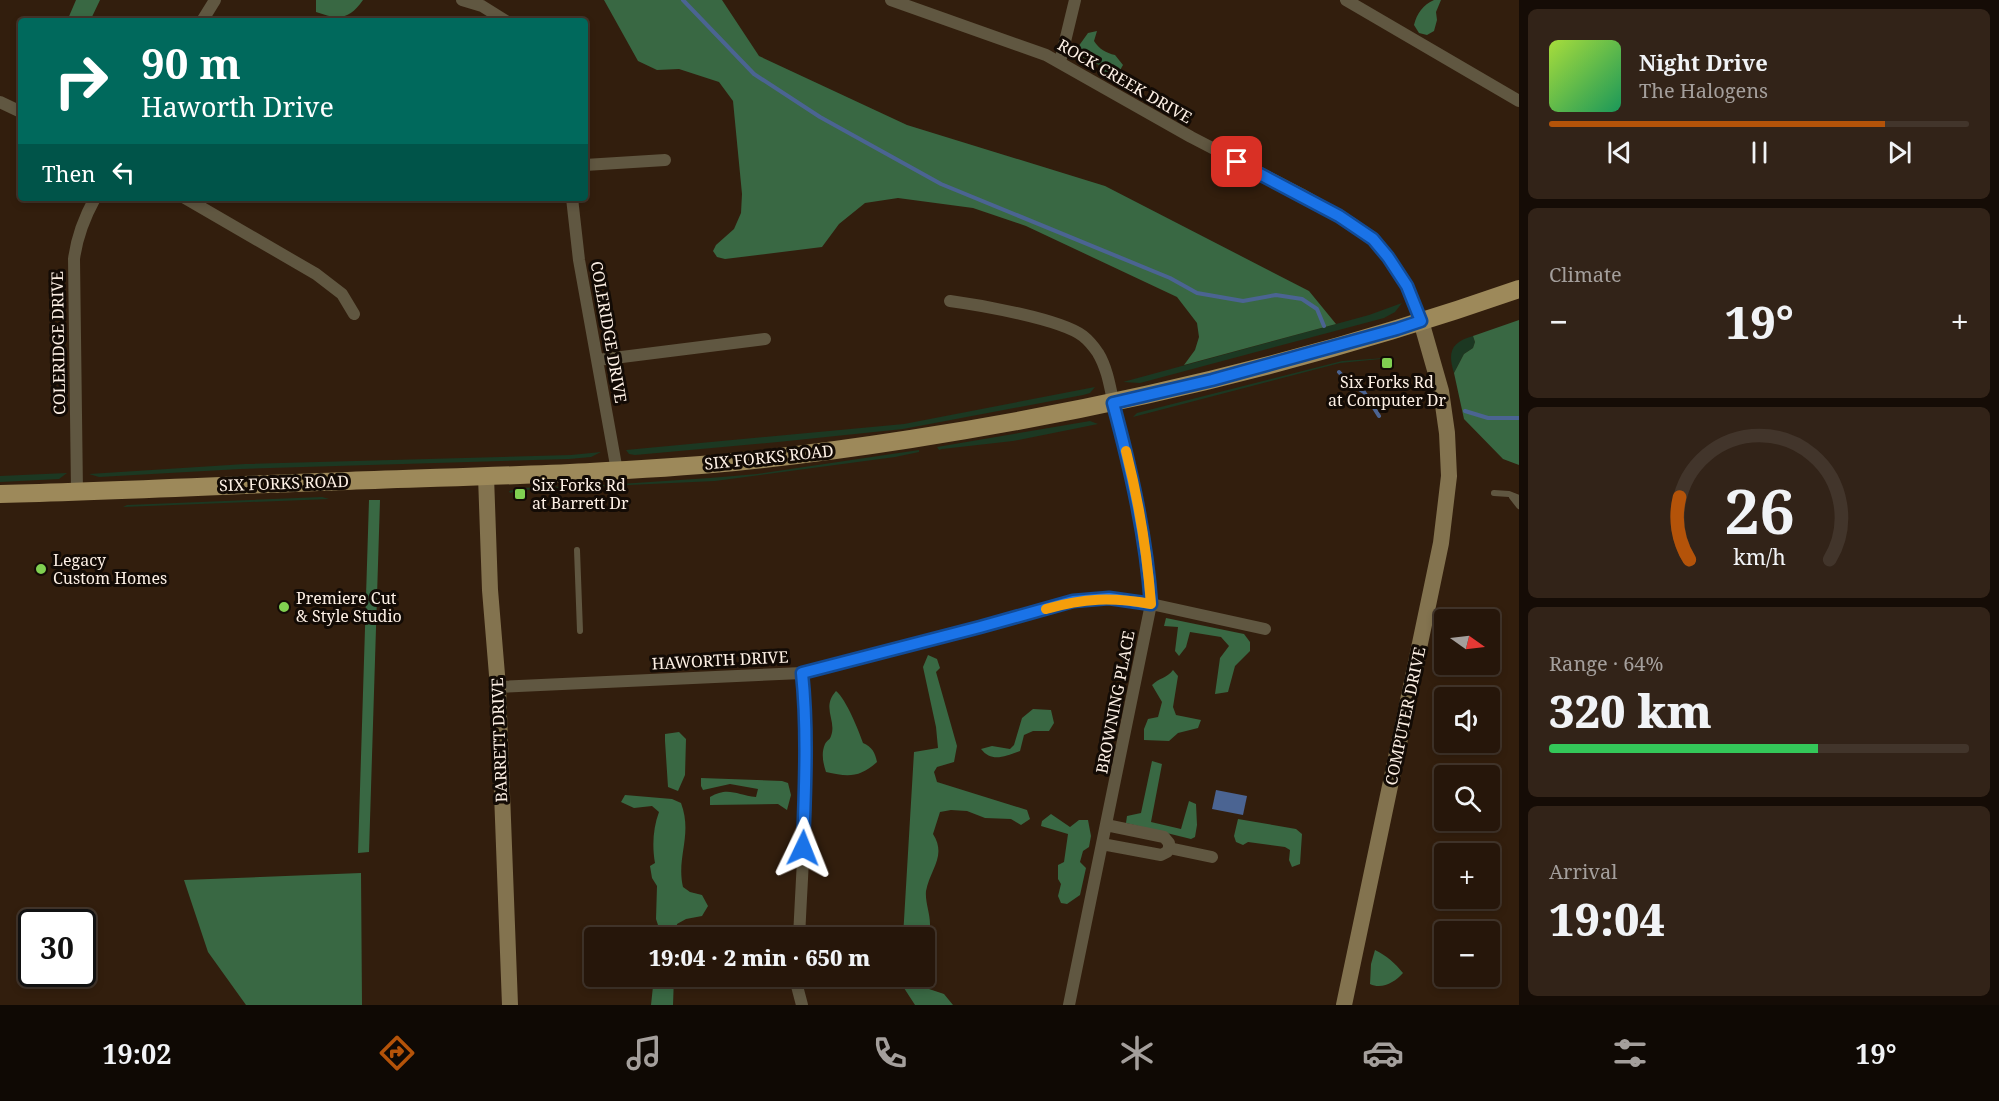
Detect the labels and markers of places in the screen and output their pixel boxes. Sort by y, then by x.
pin [1211,136,1262,187]
marker: Six Forks Rd at Computer Dr [1380,356,1394,370]
place label: Six Forks Rd at Computer Dr [1328,371,1446,411]
place label: Six Forks Rd at Barrett Dr [532,474,629,514]
marker: Six Forks Rd at Barrett Dr [513,487,527,501]
place label: Legacy Custom Homes [53,549,167,589]
marker: Legacy Custom Homes [34,562,48,576]
place label: Premiere Cut & Style Studio [296,587,402,627]
marker: Premiere Cut & Style Studio [277,600,291,614]

